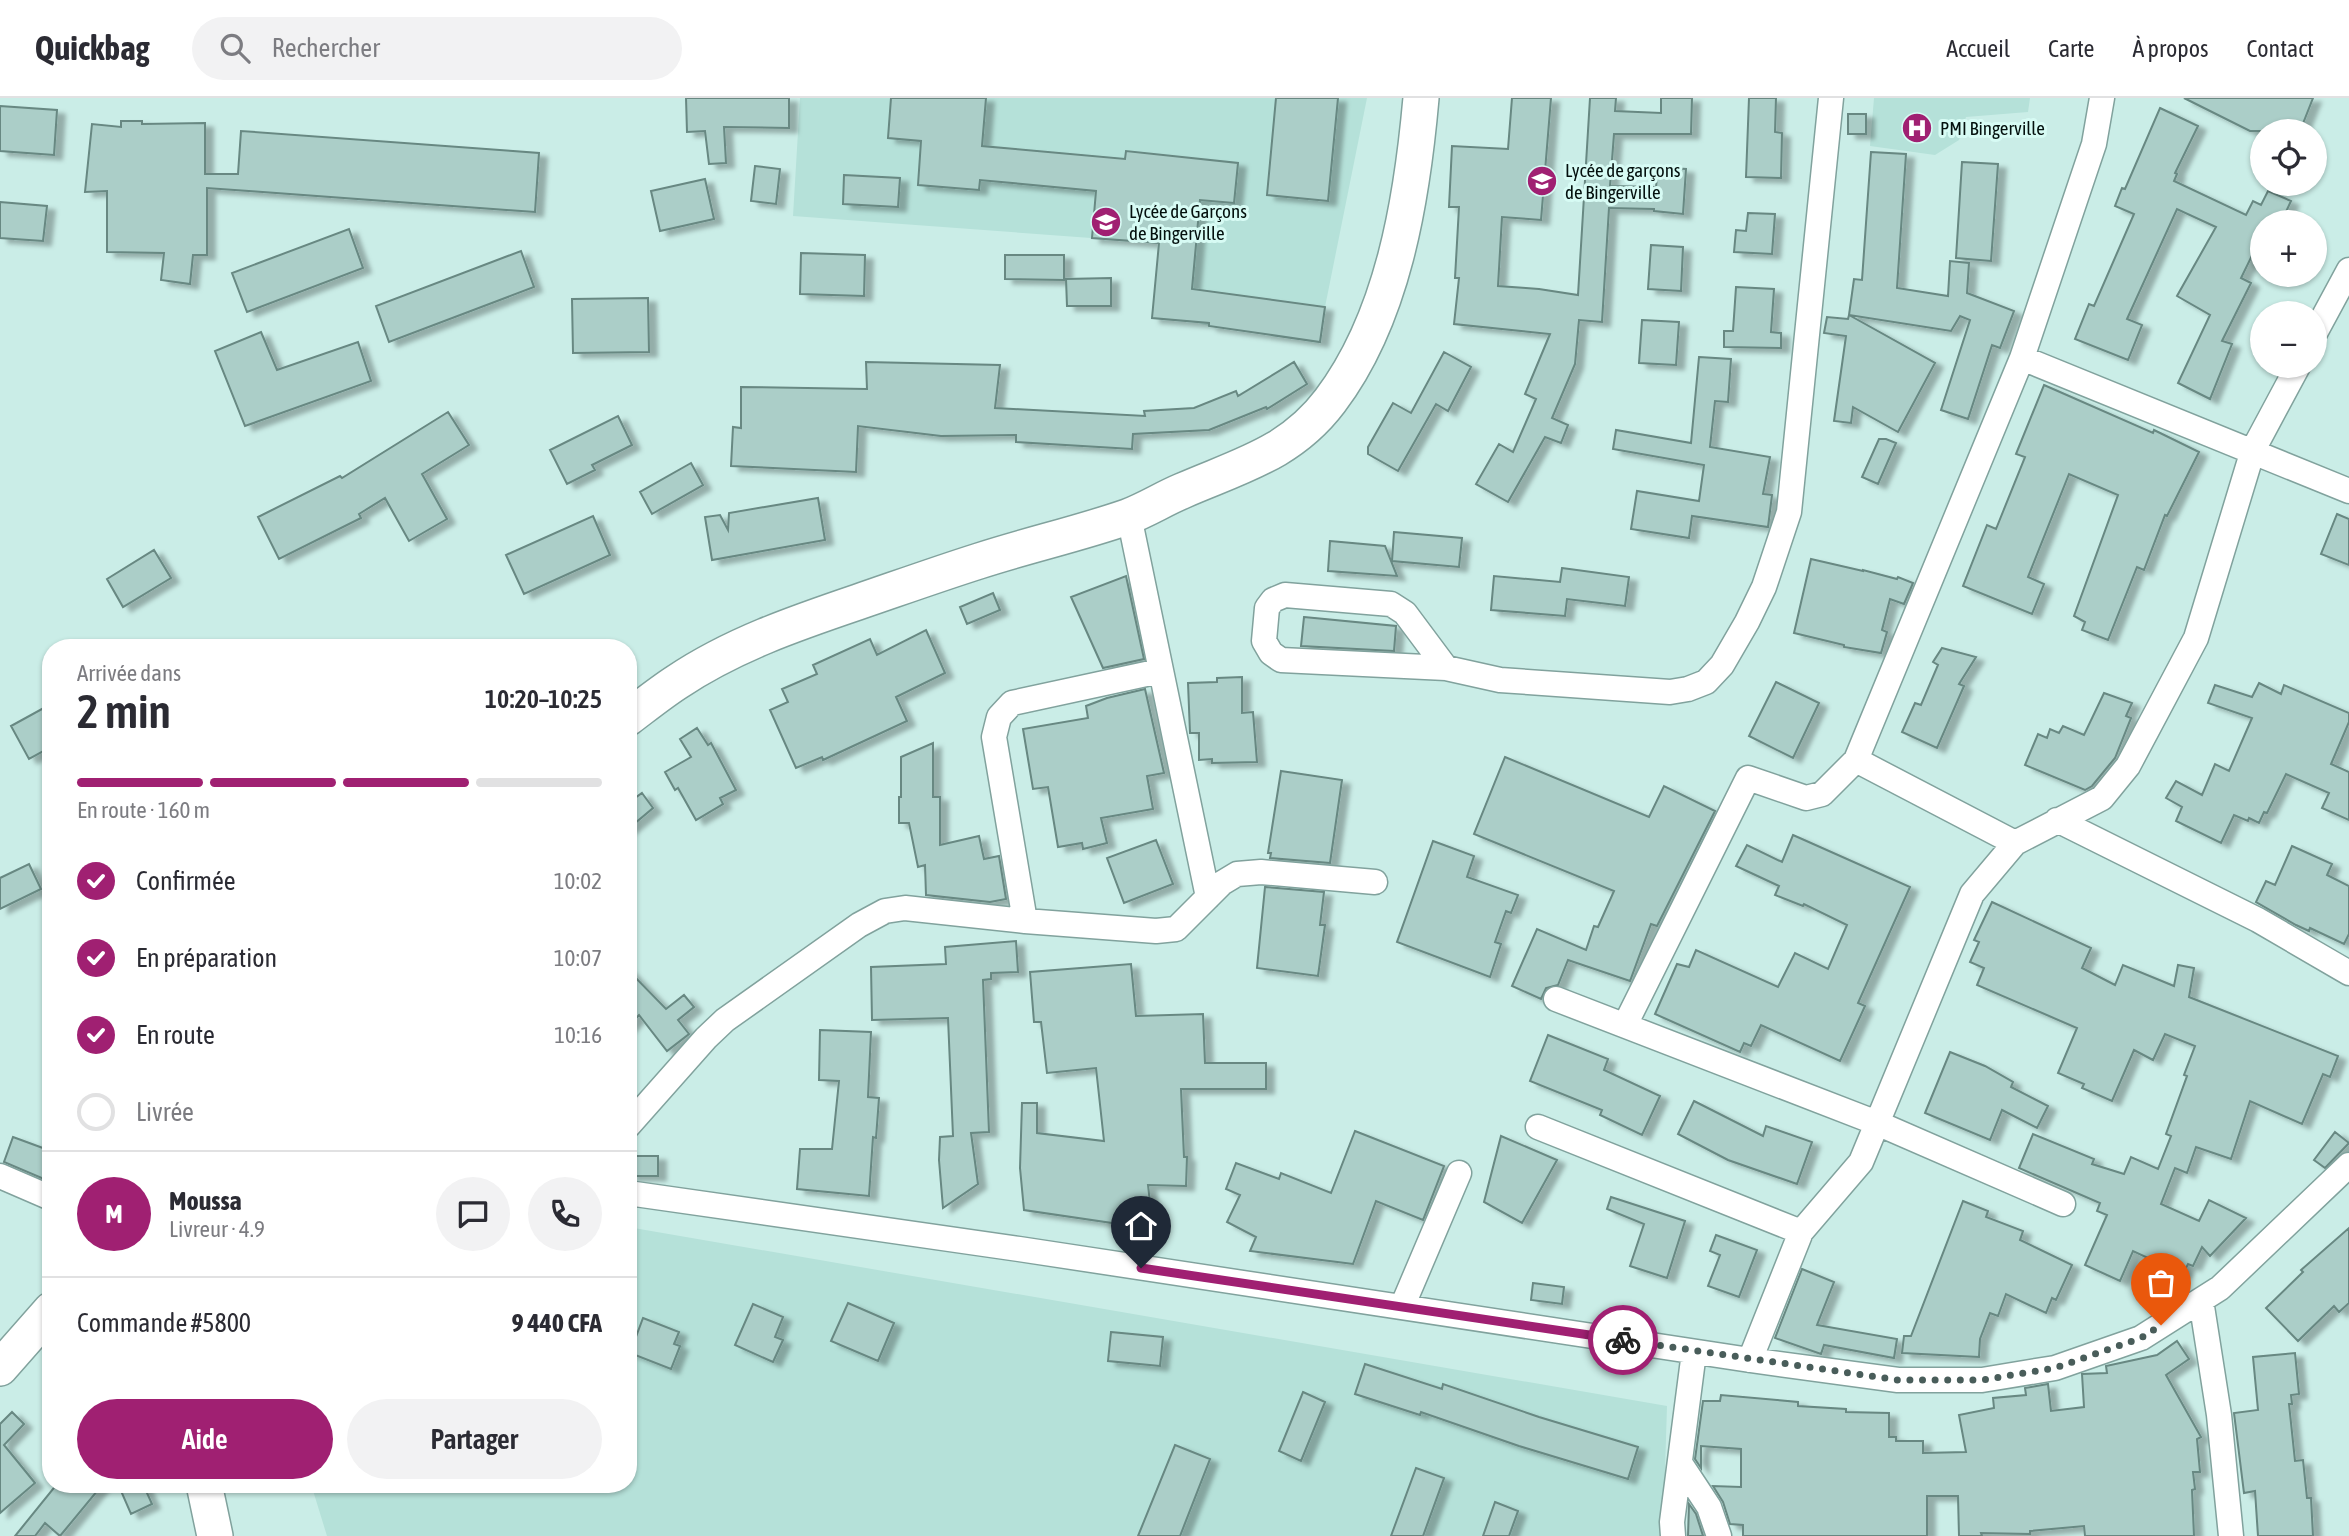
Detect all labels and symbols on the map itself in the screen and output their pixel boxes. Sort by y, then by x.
hospital icon: PMI Bingerville [1900,111,1934,145]
place label: PMI Bingerville [1940,117,2045,139]
place label: Lycée de garçons de Bingerville [1565,159,1681,203]
school or university icon: Lycée de garçons de Bingerville [1525,164,1559,198]
place label: Lycée de Garçons de Bingerville [1129,200,1247,244]
school or university icon: Lycée de Garçons de Bingerville [1089,205,1123,239]
pin [1111,1196,1171,1268]
pin [2131,1253,2191,1325]
courier [1588,1305,1658,1375]

